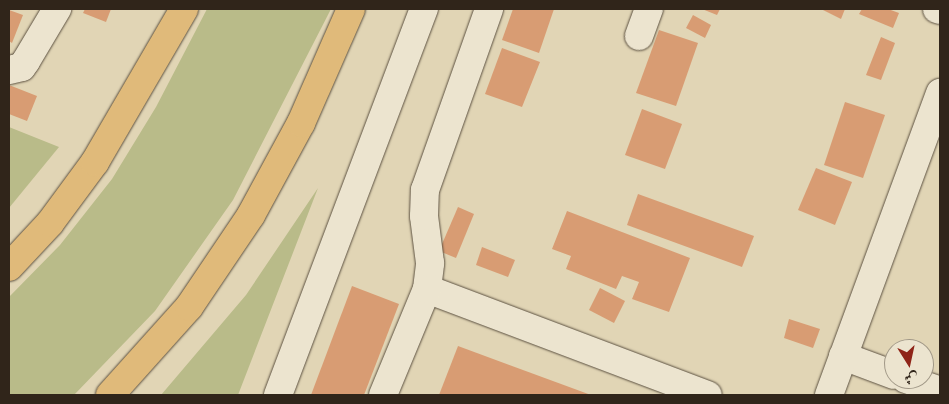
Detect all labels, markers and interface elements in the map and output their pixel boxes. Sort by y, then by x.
north arrow [884,339,934,389]
text: ش [903,368,920,389]

